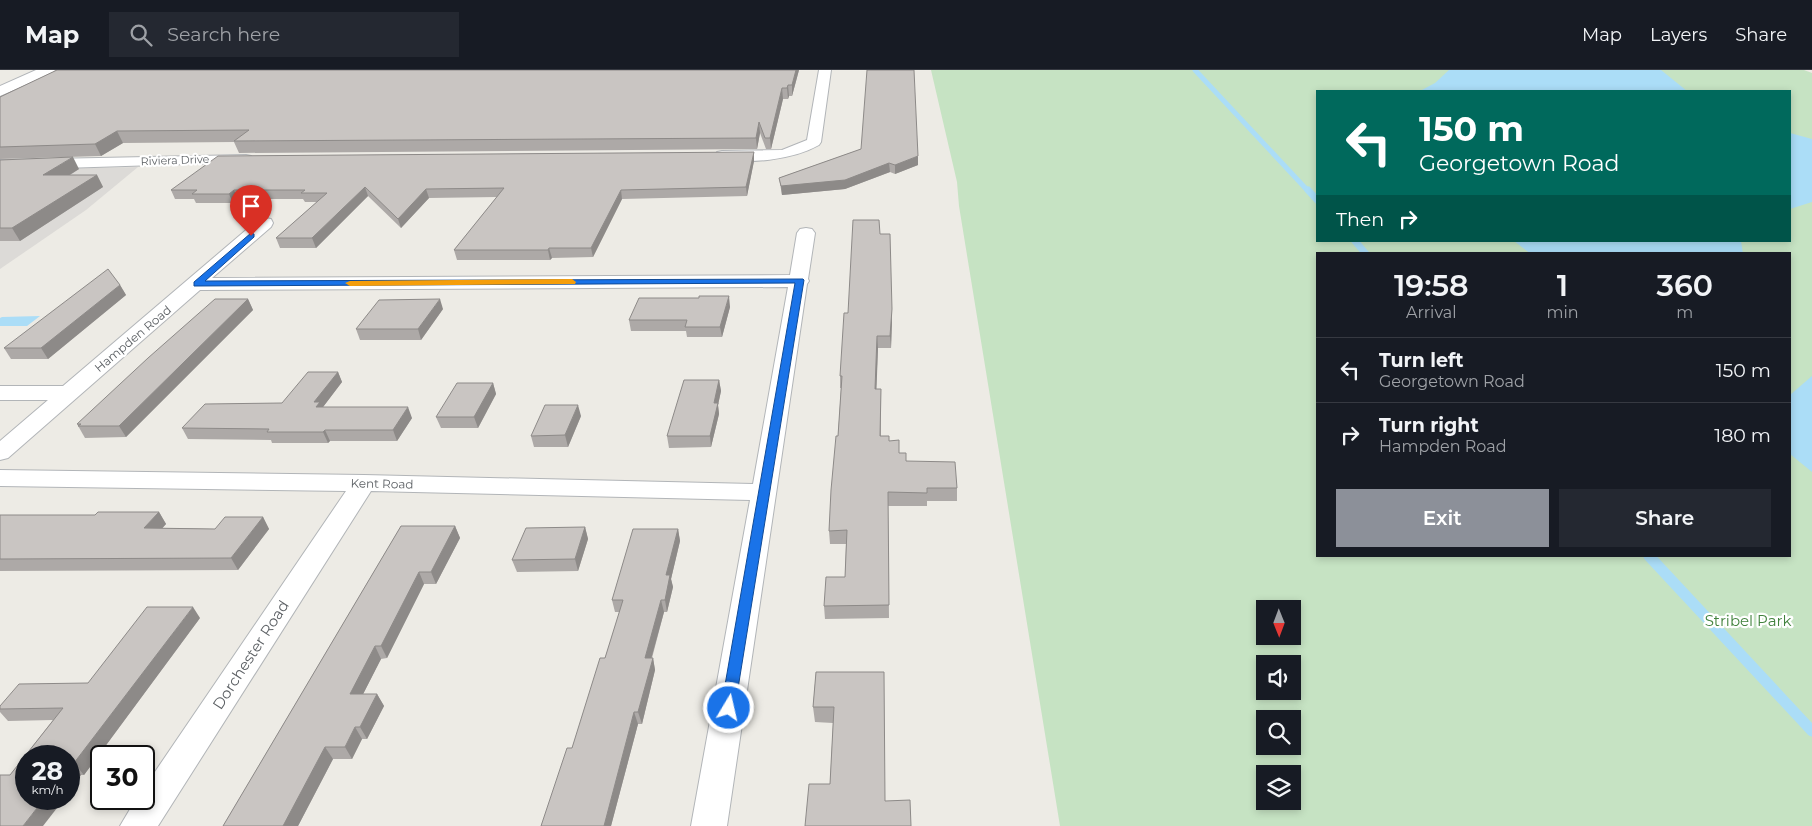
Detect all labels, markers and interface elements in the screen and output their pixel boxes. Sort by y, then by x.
search box [109,12,459,57]
text: Map [25,20,79,49]
icon: search [127,21,155,49]
text: Search here [167,23,280,46]
text: Map [1582,24,1622,46]
text: Layers [1650,24,1707,46]
text: Share [1735,24,1787,46]
text: 150 m [1419,107,1524,150]
icon: left [1336,110,1401,175]
text: Georgetown Road [1419,150,1619,177]
street label: Riviera Drive [140,152,210,168]
pin [230,185,272,236]
icon: arrive [237,192,265,220]
icon: right [1394,205,1422,233]
text: Then [1336,208,1384,231]
text: 19:58 [1394,267,1469,304]
text: 1 [1557,267,1568,304]
text: 360 [1657,267,1713,304]
street label: Hampden Road [91,302,174,375]
text: Arrival [1406,303,1456,322]
text: min [1547,303,1579,322]
text: m [1676,303,1693,322]
text: Turn left [1379,349,1464,372]
icon: left [1336,356,1364,384]
text: 150 m [1716,359,1771,382]
text: Georgetown Road [1379,372,1525,391]
text: Turn right [1379,414,1479,437]
icon: right [1336,421,1364,449]
text: 180 m [1714,424,1771,447]
text: Hampden Road [1379,437,1507,456]
street label: Kent Road [350,475,414,492]
button: Exit [1336,489,1549,547]
button: Share [1559,489,1771,547]
street label: Dorchester Road [208,597,293,713]
north arrow [1256,600,1301,645]
map controls [1256,600,1301,810]
park label: Stribel Park [1705,611,1791,630]
button: sound [1256,655,1301,700]
position arrow [702,681,754,733]
button: search [1256,710,1301,755]
speed limit sign: 30 [90,745,155,810]
text: 28 [32,756,63,786]
button: layers [1256,765,1301,810]
text: km/h [31,782,64,797]

